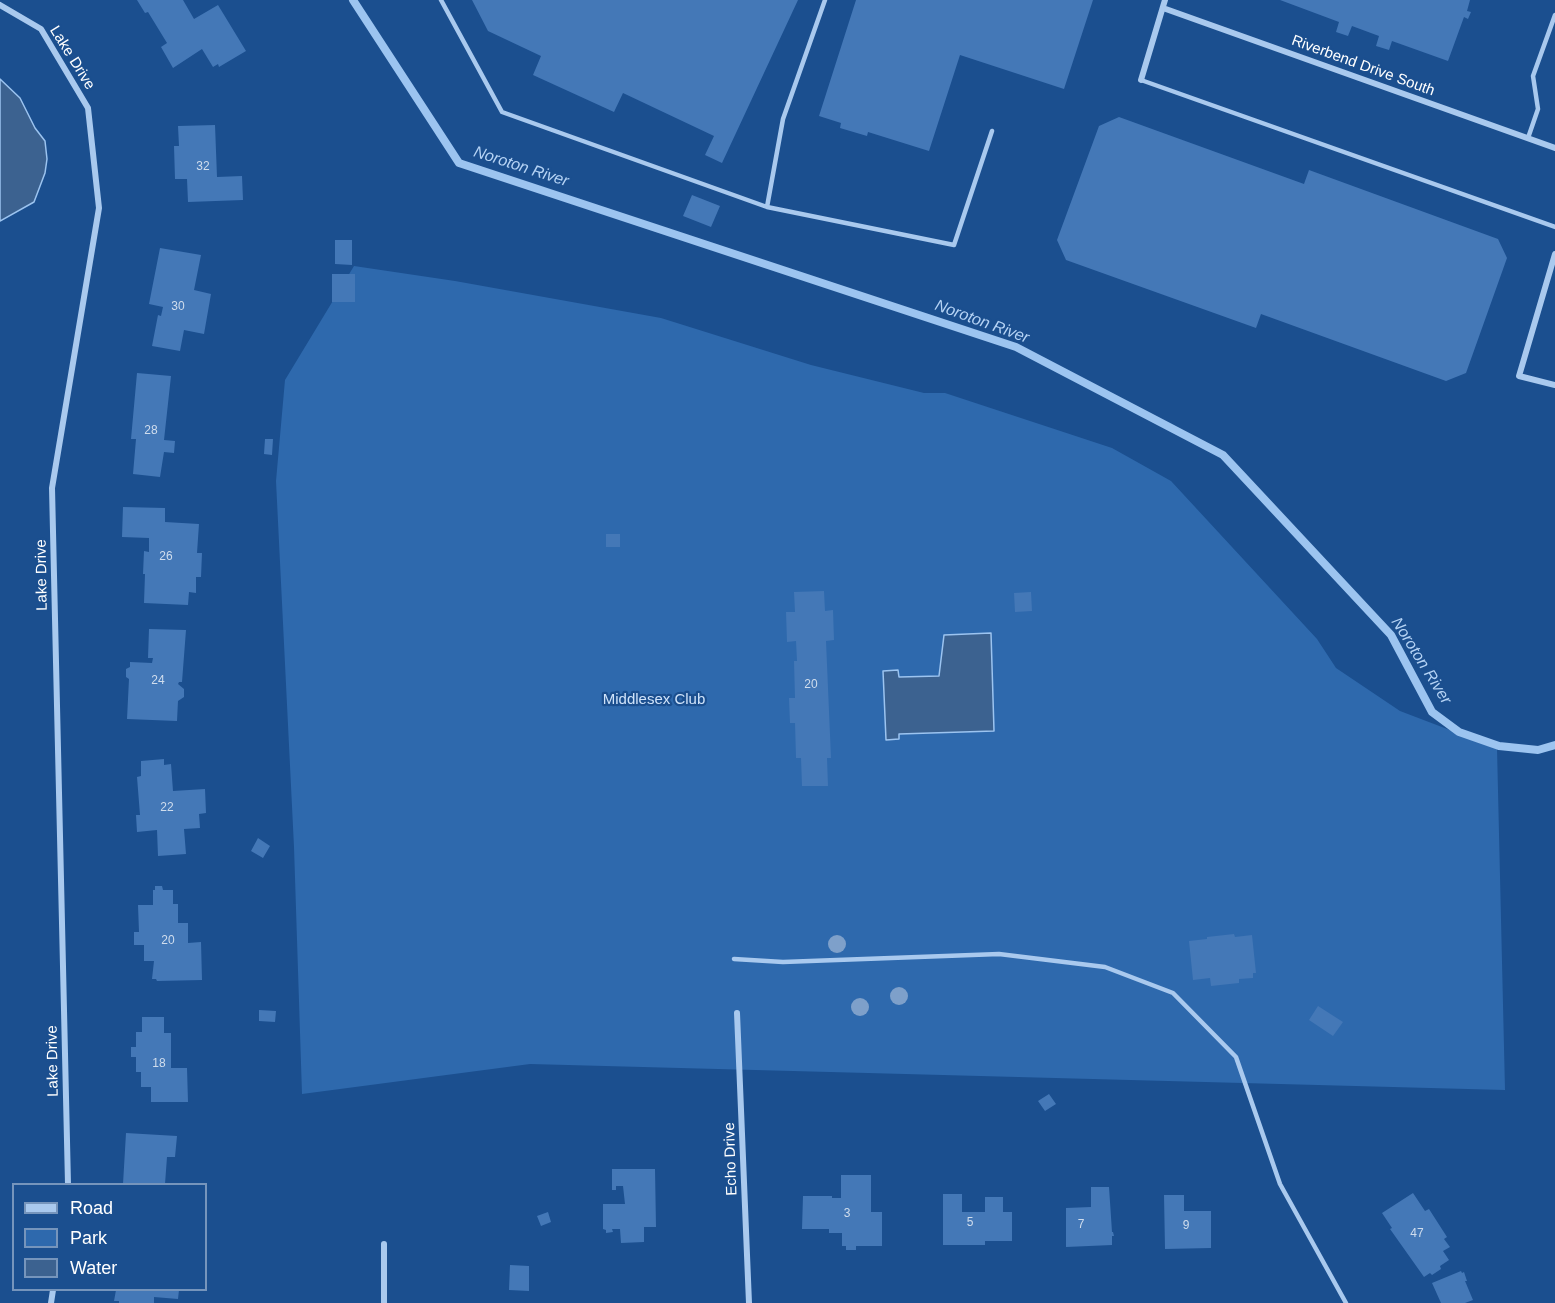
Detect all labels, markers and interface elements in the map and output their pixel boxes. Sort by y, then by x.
street label: Lake Drive [45,23,99,93]
street label: Riverbend Drive South [1289,32,1437,100]
water label: Noroton River [471,143,571,191]
house number: 32 [196,160,210,174]
water label: Noroton River [932,296,1032,348]
house number: 30 [171,300,185,314]
house number: 28 [144,424,158,438]
street label: Lake Drive [32,539,52,611]
house number: 26 [159,550,173,564]
water label: Noroton River [1387,614,1455,708]
house number: 24 [151,674,165,688]
house number: 20 [804,678,818,692]
park label: Middlesex Club [603,691,705,709]
house number: 22 [160,801,174,815]
house number: 20 [161,934,175,948]
street label: Lake Drive [43,1025,63,1097]
house number: 18 [152,1057,166,1071]
street label: Echo Drive [721,1122,741,1196]
legend [12,1183,207,1291]
text: Road [70,1198,113,1218]
house number: 3 [844,1207,850,1221]
house number: 5 [967,1216,973,1230]
house number: 7 [1078,1218,1084,1232]
house number: 9 [1183,1219,1189,1233]
house number: 47 [1410,1227,1424,1241]
text: Park [70,1228,107,1248]
text: Water [70,1258,117,1278]

